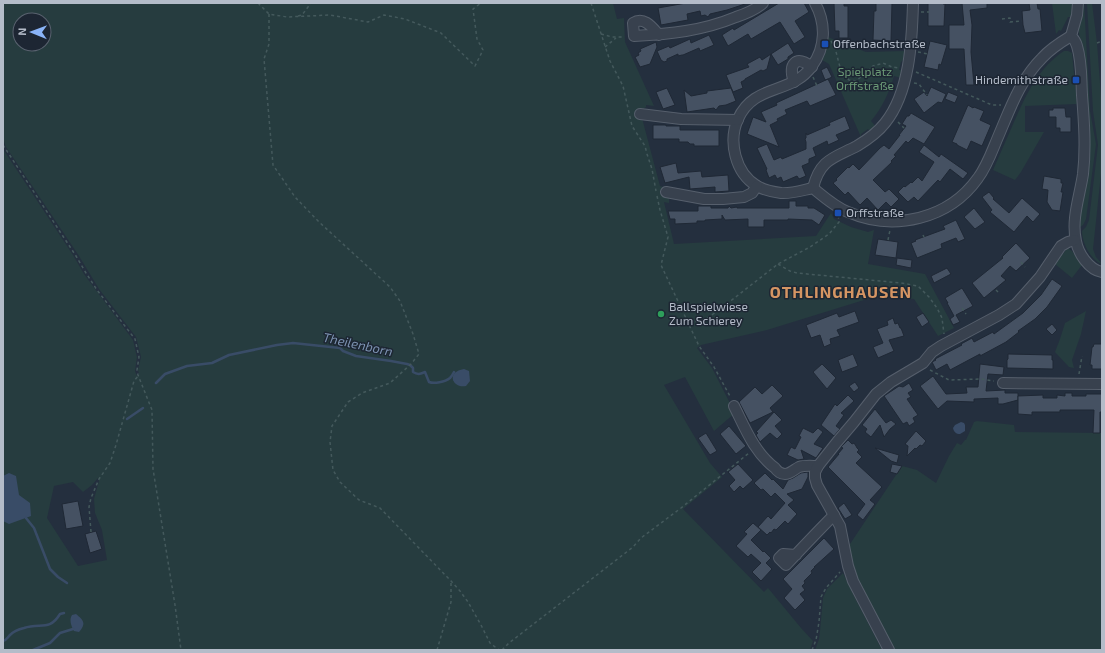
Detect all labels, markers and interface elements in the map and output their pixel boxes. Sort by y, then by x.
north arrow [12,12,52,52]
text: N [15,28,28,36]
place label: Offenbachstraße [833,36,926,50]
marker: Offenbachstraße [820,39,830,49]
park label: Spielplatz Orffstraße [836,64,894,92]
place label: Hindemithstraße [975,72,1068,86]
marker: Hindemithstraße [1071,75,1081,85]
place label: Orffstraße [846,205,904,219]
marker: Orffstraße [833,208,843,218]
district label: OTHLINGHAUSEN [770,282,912,301]
place label: Ballspielwiese Zum Schierey [669,299,748,327]
marker: Ballspielwiese Zum Schierey [656,309,666,319]
water label: Theilenborn [322,329,394,359]

